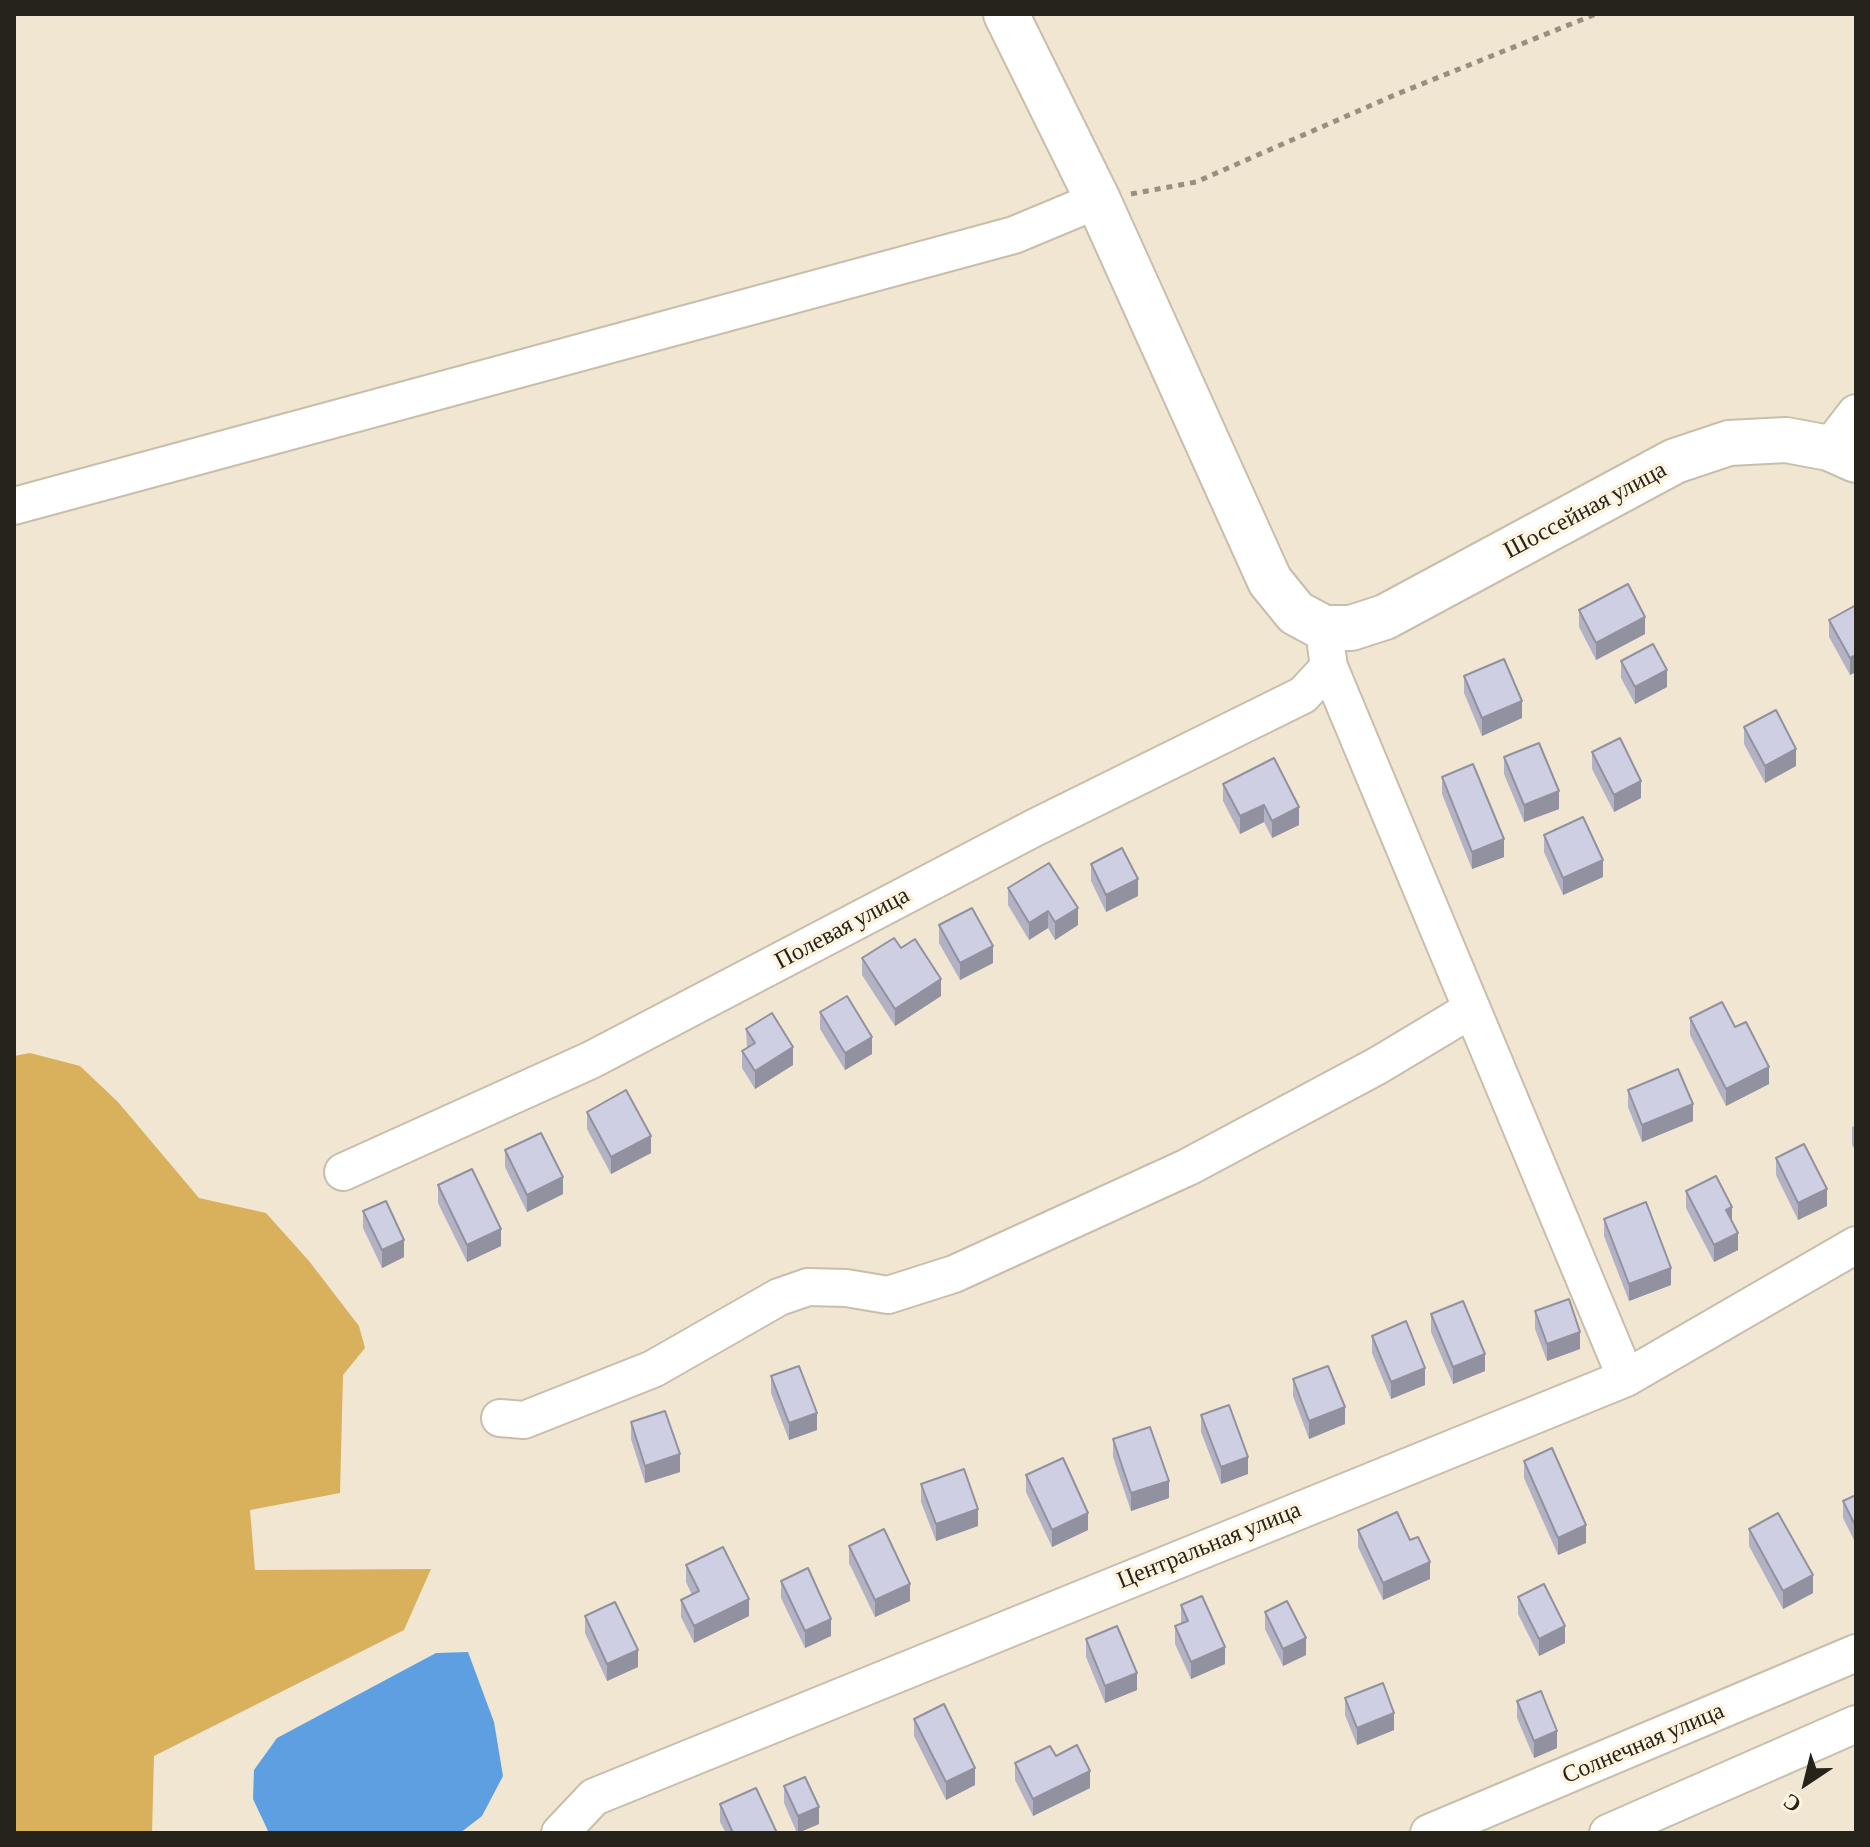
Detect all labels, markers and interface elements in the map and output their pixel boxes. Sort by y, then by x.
street label: Шоссейная улица [1499,455,1671,565]
street label: Полевая улица [770,881,914,975]
street label: Центральная улица [1113,1495,1305,1595]
street label: Солнечная улица [1558,1696,1728,1790]
north arrow [1766,1743,1846,1823]
text: С [1778,1788,1806,1818]

